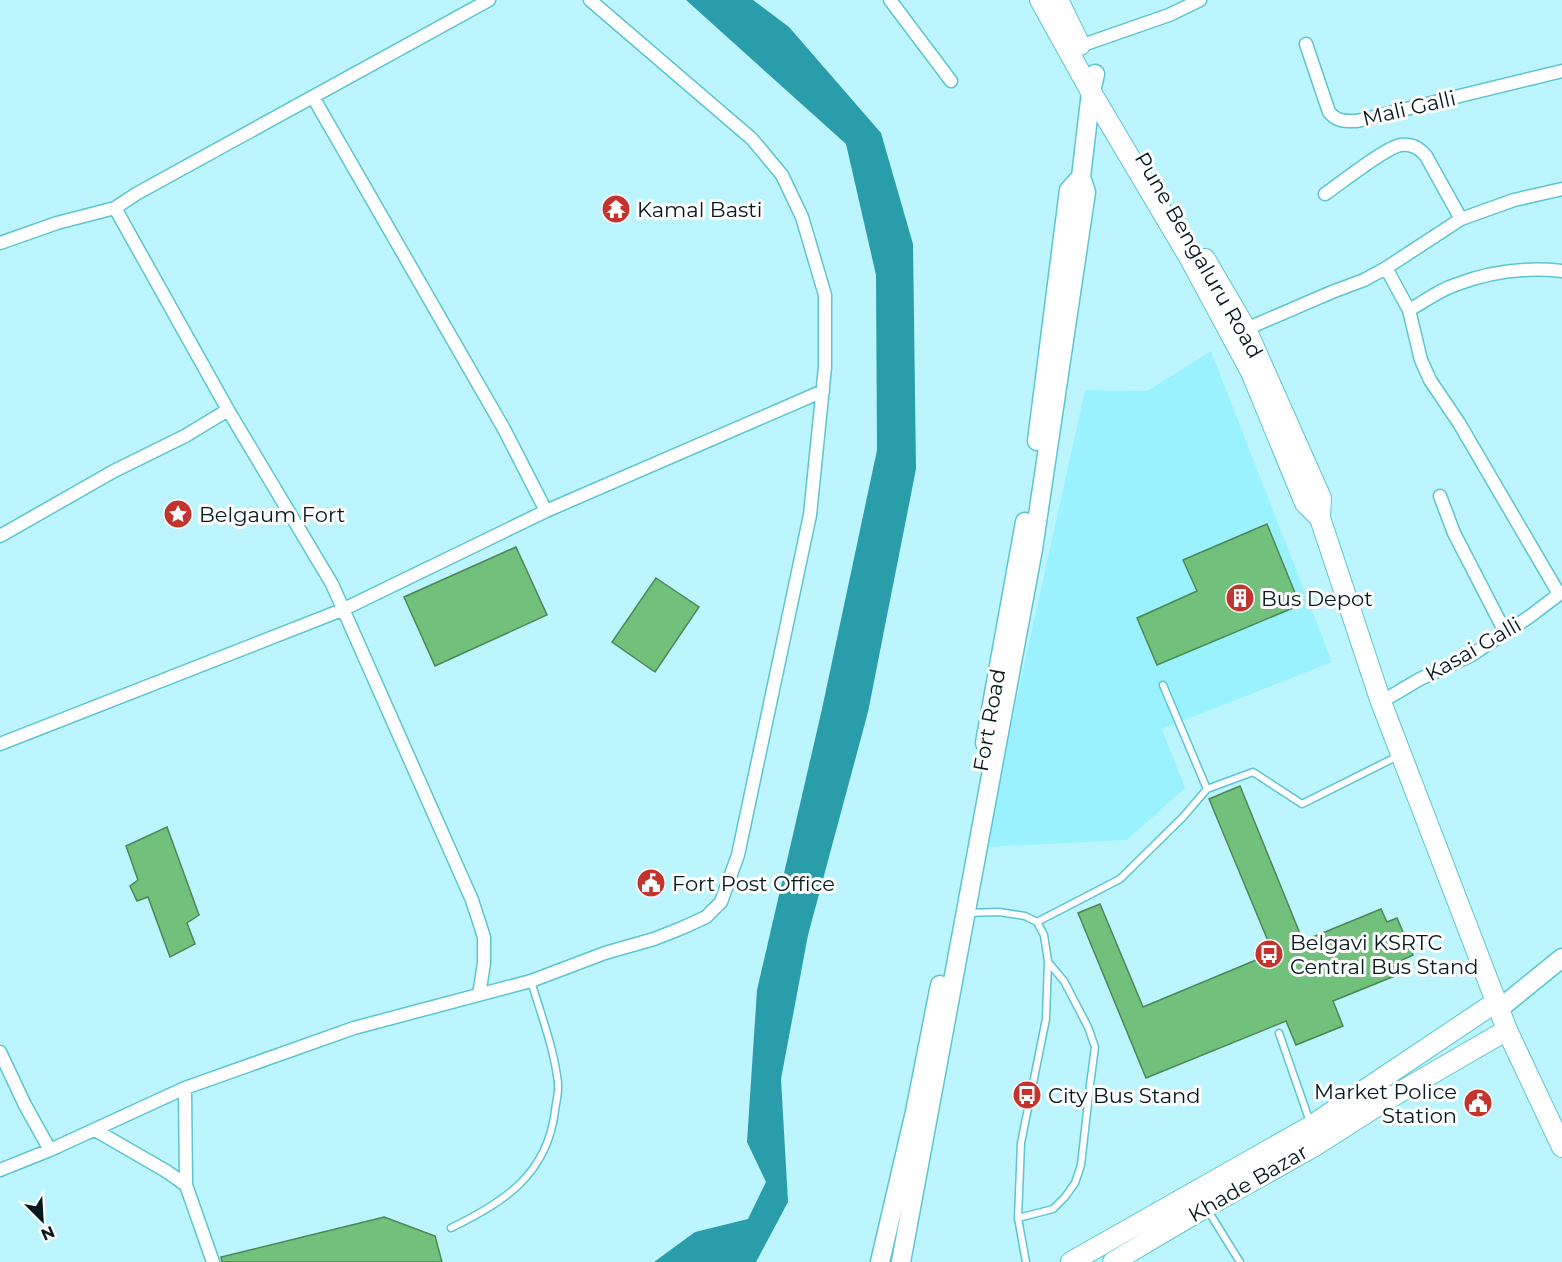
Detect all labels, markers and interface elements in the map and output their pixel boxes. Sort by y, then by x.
street label: Mali Galli [1360,85,1458,131]
street label: Pune Bengaluru Road [1130,148,1268,362]
temple icon: Kamal Basti [600,193,632,225]
place label: Kamal Basti [637,197,763,222]
place icon: Belgaum Fort [162,498,194,530]
place label: Belgaum Fort [199,502,345,527]
building icon: Bus Depot [1224,582,1256,614]
place label: Bus Depot [1261,586,1373,611]
street label: Kasai Galli [1421,612,1525,686]
street label: Fort Road [968,667,1010,773]
public building icon: Fort Post Office [635,867,667,899]
place label: Fort Post Office [672,871,835,896]
place label: Belgavi KSRTC Central Bus Stand [1290,930,1478,979]
bus stop icon: Belgavi KSRTC Central Bus Stand [1253,938,1285,970]
bus stop icon: City Bus Stand [1011,1079,1043,1111]
place label: Market Police Station [1314,1079,1457,1128]
place label: City Bus Stand [1048,1083,1201,1108]
public building icon: Market Police Station [1462,1087,1494,1119]
street label: Khade Bazar [1184,1139,1312,1227]
north arrow [12,1190,72,1250]
text: N [38,1222,58,1245]

